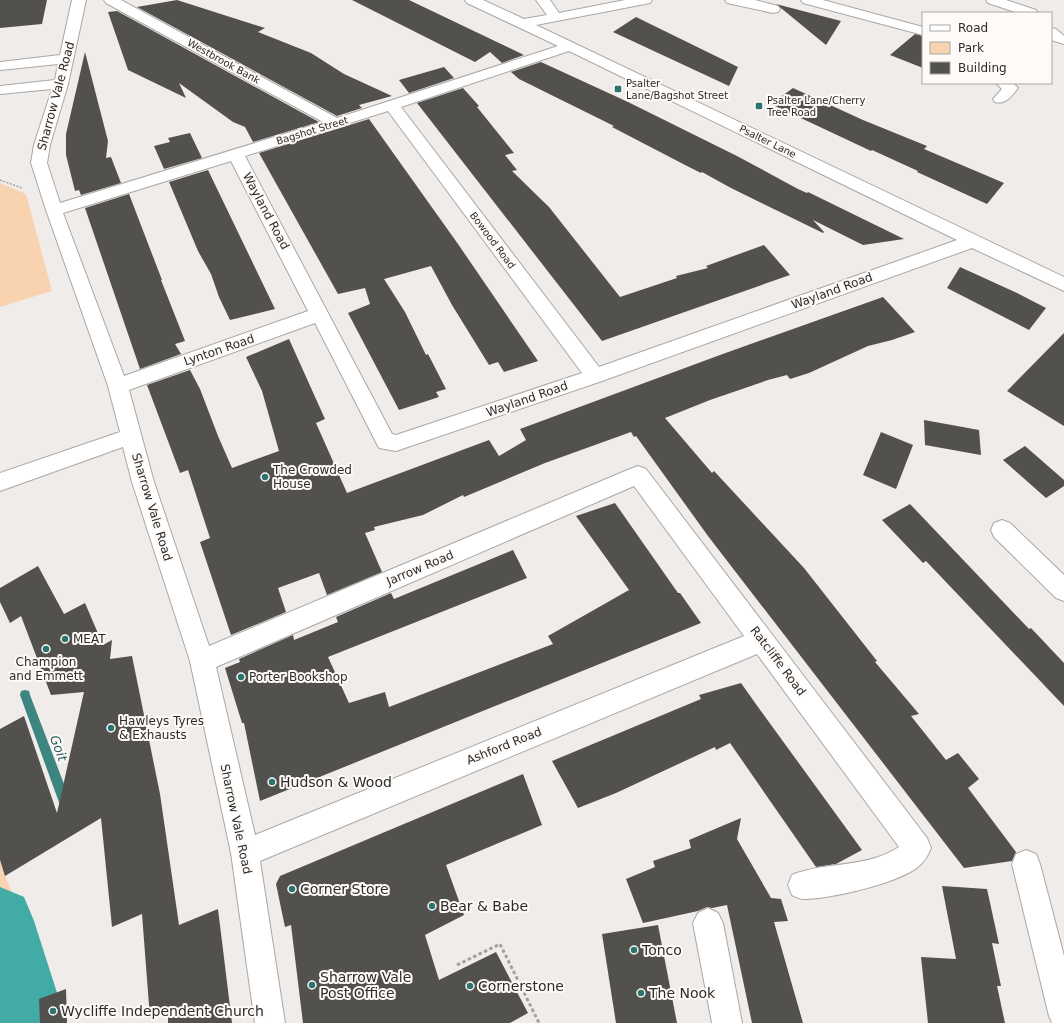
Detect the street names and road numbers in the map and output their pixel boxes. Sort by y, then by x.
street label: Westbrook Bank [186,37,262,86]
street label: Sharrow Vale Road [35,40,77,152]
street label: Bagshot Street [275,114,349,147]
street label: Psalter Lane [738,123,798,160]
street label: Wayland Road [240,170,292,252]
street label: Bowood Road [468,210,517,271]
street label: Wayland Road [789,270,875,312]
street label: Lynton Road [182,331,256,369]
street label: Wayland Road [484,378,570,420]
street label: Sharrow Vale Road [129,451,175,563]
street label: Jarrow Road [383,548,456,589]
street label: Ratcliffe Road [747,624,809,698]
street label: Ashford Road [464,725,544,767]
street label: Sharrow Vale Road [217,763,255,875]

